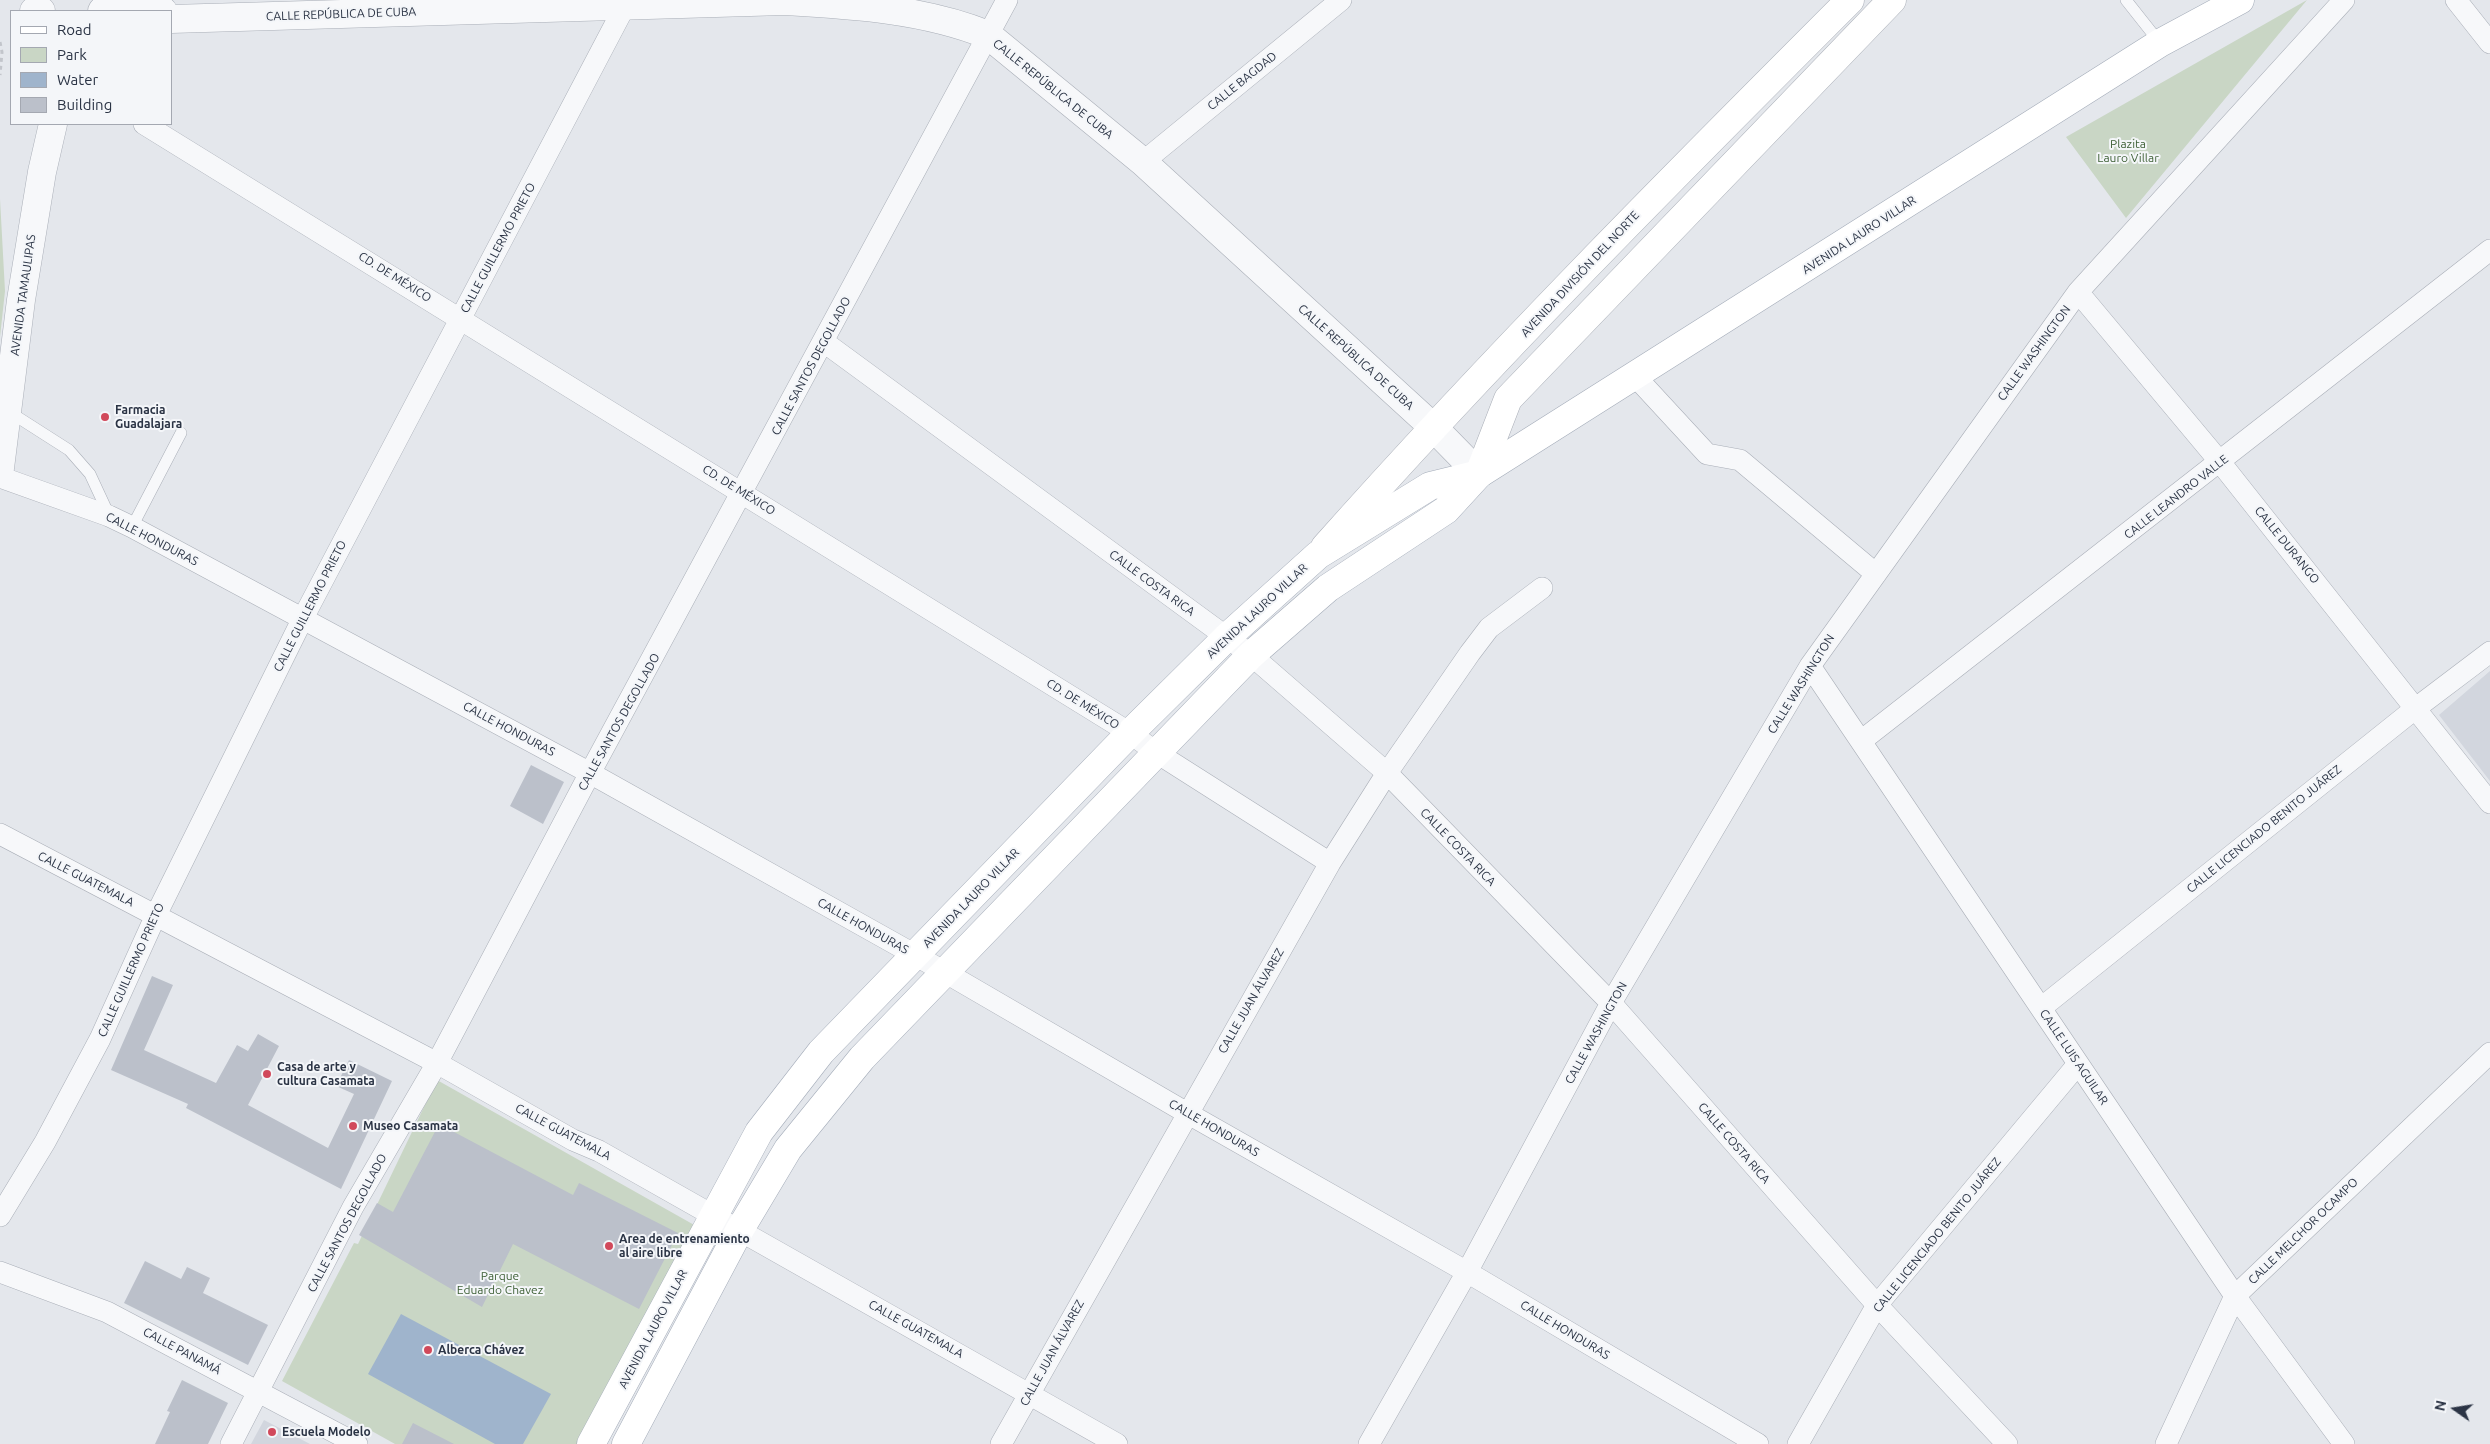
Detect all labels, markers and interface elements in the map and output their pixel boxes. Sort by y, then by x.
street label: CALLE REPÚBLICA DE CUBA [265,4,417,24]
legend [10,10,172,125]
text: Road [57,21,92,38]
street label: CALLE REPÚBLICA DE CUBA [990,36,1116,142]
text: Park [57,46,87,63]
street label: CALLE BAGDAD [1204,49,1280,113]
text: Water [57,71,98,88]
text: Building [57,96,112,113]
park label: Plazita Lauro Villar [2097,137,2159,165]
street label: CALLE GUILLERMO PRIETO [457,180,539,316]
street label: AVENIDA LAURO VILLAR [1799,193,1919,277]
street label: AVENIDA DIVISIÓN DEL NORTE [1518,208,1642,340]
street label: AVENIDA TAMAULIPAS [7,233,39,357]
street label: CD. DE MÉXICO [356,249,434,305]
street label: CALLE SANTOS DEGOLLADO [768,294,854,438]
street label: CALLE REPÚBLICA DE CUBA [1295,301,1417,413]
street label: CALLE WASHINGTON [1994,302,2074,404]
place label: Farmacia Guadalajara [115,403,182,431]
marker: Farmacia Guadalajara [99,411,111,423]
street label: CALLE LEANDRO VALLE [2121,452,2231,542]
street label: CD. DE MÉXICO [700,462,778,518]
street label: CALLE DURANGO [2251,503,2323,587]
street label: CALLE HONDURAS [103,509,201,569]
street label: CALLE GUILLERMO PRIETO [271,538,349,674]
street label: CALLE COSTA RICA [1106,547,1198,619]
street label: AVENIDA LAURO VILLAR [1204,561,1310,661]
street label: CALLE WASHINGTON [1765,632,1837,736]
street label: CALLE SANTOS DEGOLLADO [575,651,663,793]
street label: CD. DE MÉXICO [1044,676,1122,732]
street label: CALLE HONDURAS [461,699,557,759]
street label: CALLE LICENCIADO BENITO JUÁREZ [2184,762,2344,896]
street label: CALLE COSTA RICA [1417,805,1499,889]
street label: AVENIDA LAURO VILLAR [920,845,1022,951]
street label: CALLE GUATEMALA [35,848,137,910]
street label: CALLE HONDURAS [815,895,911,957]
street label: CALLE GUILLERMO PRIETO [95,901,167,1039]
street label: CALLE JUAN ÁLVAREZ [1215,946,1287,1056]
street label: CALLE WASHINGTON [1562,979,1630,1087]
street label: CALLE LUIS AGUILAR [2037,1007,2111,1107]
place label: Casa de arte y cultura Casamata [277,1060,375,1088]
marker: Casa de arte y cultura Casamata [261,1068,273,1080]
street label: CALLE HONDURAS [1166,1096,1262,1160]
street label: CALLE COSTA RICA [1695,1100,1773,1186]
street label: CALLE GUATEMALA [513,1101,613,1163]
place label: Museo Casamata [363,1119,458,1133]
marker: Museo Casamata [347,1120,359,1132]
street label: CALLE SANTOS DEGOLLADO [304,1151,390,1295]
street label: CALLE LICENCIADO BENITO JUÁREZ [1870,1155,2004,1315]
street label: CALLE MELCHOR OCAMPO [2245,1175,2361,1287]
place label: Area de entrenamiento al aire libre [619,1232,750,1260]
marker: Area de entrenamiento al aire libre [603,1240,615,1252]
street label: AVENIDA LAURO VILLAR [616,1267,690,1391]
park label: Parque Eduardo Chavez [457,1269,543,1297]
street label: CALLE GUATEMALA [866,1297,966,1361]
street label: CALLE JUAN ÁLVAREZ [1017,1297,1087,1409]
street label: CALLE HONDURAS [1518,1298,1612,1362]
street label: CALLE PANAMÁ [141,1324,223,1378]
place label: Alberca Chávez [438,1343,524,1357]
marker: Alberca Chávez [422,1344,434,1356]
north arrow [2430,1384,2480,1434]
text: N [2431,1399,2449,1413]
place label: Escuela Modelo [282,1425,371,1439]
marker: Escuela Modelo [266,1426,278,1438]

